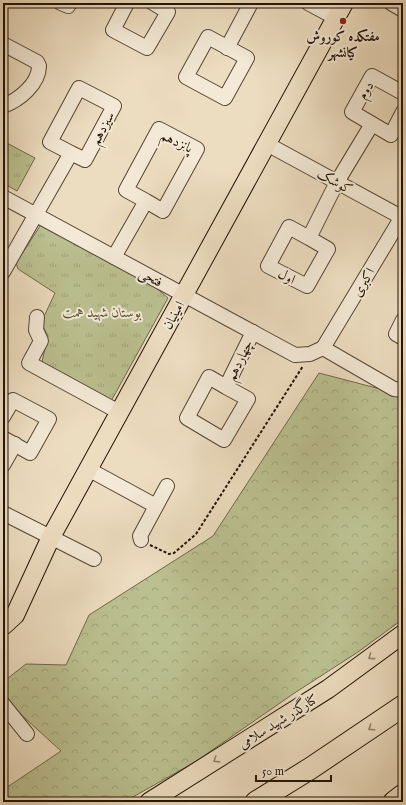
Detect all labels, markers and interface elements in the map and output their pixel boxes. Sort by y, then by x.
marker: مفتکده کوروش کیانشهر [338,16,348,26]
place label: مفتکده کوروش کیانشهر [306,28,380,62]
street label: دوم [353,78,381,105]
street label: سیزدهم [87,108,123,150]
street label: پانزدهم [156,126,197,161]
street label: کوشک [314,165,355,199]
street label: فتحی [136,264,165,292]
street label: اول [275,265,298,289]
street label: اکبری [348,265,379,300]
street label: امینیان [159,298,189,333]
park label: بوستان شهید همت [63,304,142,322]
street label: چهاردهم [222,337,261,386]
one-way arrow [369,652,376,659]
street label: کنارگذر شهید سلامی [234,689,322,753]
one-way arrow [368,723,375,730]
one-way arrow [213,755,220,762]
scale bar [256,757,331,783]
text: 50 m [262,764,284,779]

